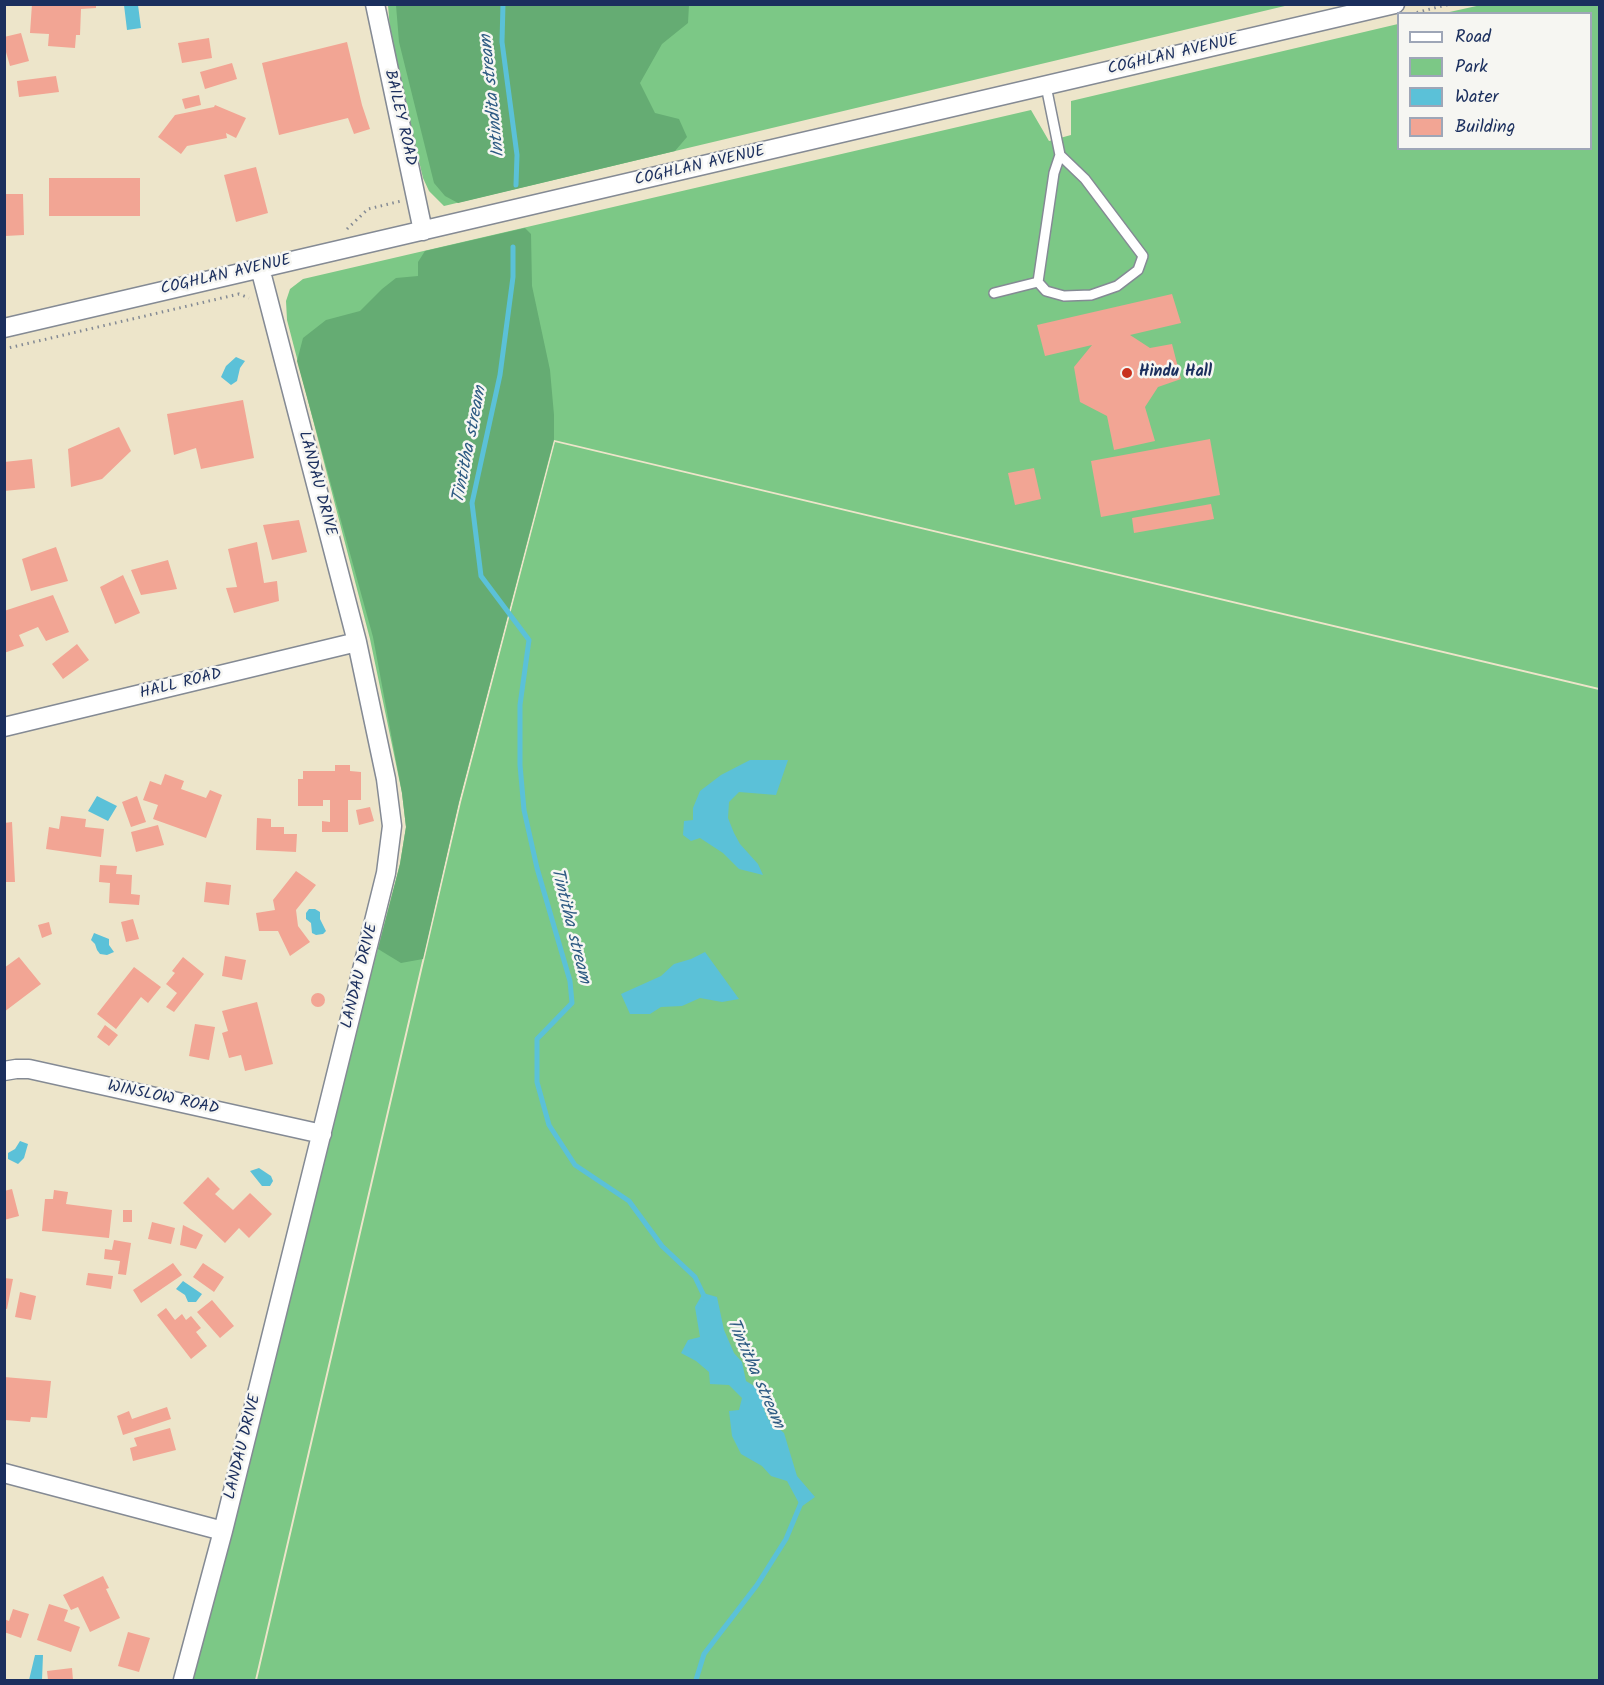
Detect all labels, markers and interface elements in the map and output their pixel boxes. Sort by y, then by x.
legend [1397,12,1592,150]
text: Road [1455,23,1491,52]
street label: COGHLAN AVENUE [1106,32,1240,80]
water label: Intindita stream [477,34,511,158]
text: Park [1455,53,1488,82]
street label: BAILEY ROAD [379,68,419,168]
text: Water [1455,83,1499,112]
text: Building [1455,113,1515,142]
street label: COGHLAN AVENUE [633,143,767,191]
street label: COGHLAN AVENUE [159,252,293,300]
place label: Hindu Hall [1139,363,1212,383]
marker: Hindu Hall [1120,366,1134,380]
water label: Tintitha stream [449,385,493,505]
street label: LANDAU DRIVE [293,429,339,539]
street label: HALL ROAD [138,666,224,704]
water label: Tintitha stream [544,866,594,986]
street label: LANDAU DRIVE [339,921,383,1031]
street label: WINSLOW ROAD [106,1078,220,1120]
water label: Tintitha stream [720,1315,788,1433]
street label: LANDAU DRIVE [222,1392,266,1502]

